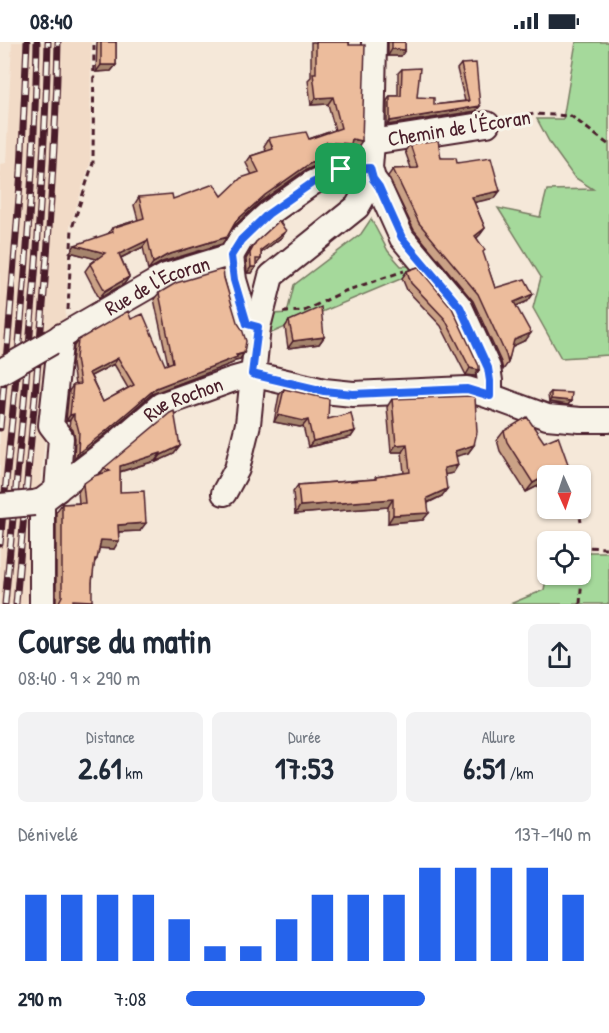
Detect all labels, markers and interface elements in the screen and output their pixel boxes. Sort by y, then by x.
text: 08:40 [30,6,73,36]
street label: Chemin de l'Écoran [385,102,532,153]
pin [315,143,366,194]
icon: arrive [324,152,357,185]
street label: Rue de l'Ecoran [99,248,213,322]
street label: Rue Rochon [137,369,227,428]
north arrow [537,465,591,519]
map controls [537,465,591,585]
button: locate [537,531,591,585]
text: Course du matin [18,619,211,663]
button: share [528,624,591,687]
text: 08:40 · 9 × 290 m [18,664,140,691]
text: Distance [86,726,135,748]
text: Durée [288,726,321,748]
text: Allure [482,726,515,748]
text: 2.61 [78,748,122,788]
text: 17:53 [275,748,334,788]
text: 6:51 [463,748,506,788]
text: km [122,762,143,784]
text: /km [506,762,534,784]
text: Dénivelé [18,820,78,847]
text: 137–140 m [515,820,591,847]
text: 290 m [18,985,62,1012]
text: 7:08 [114,985,146,1012]

